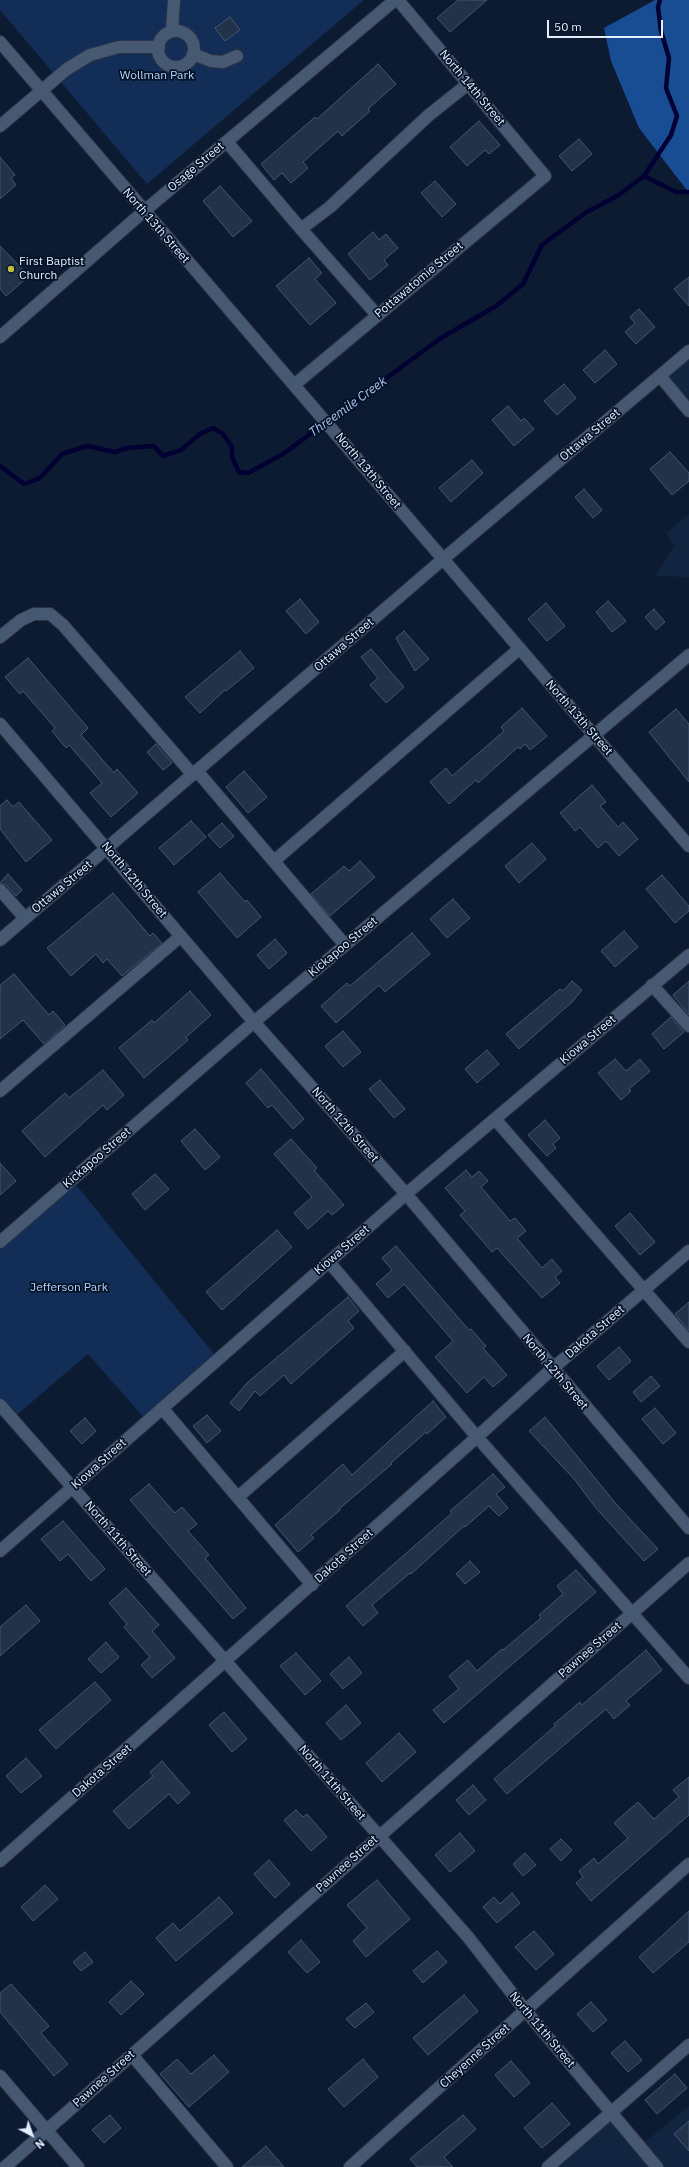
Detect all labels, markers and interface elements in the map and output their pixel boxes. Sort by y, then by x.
scale bar [549,12,665,38]
text: 50 m [554,19,582,34]
street label: North 14th Street [436,47,508,129]
park label: Wollman Park [120,69,194,83]
street label: Osage Street [165,139,227,195]
street label: North 13th Street [120,186,192,266]
street label: Pottawatomie Street [372,239,466,321]
place label: First Baptist Church [19,255,84,283]
marker: First Baptist Church [6,264,16,274]
water label: Threemile Creek [306,373,390,441]
street label: Ottawa Street [557,406,623,464]
street label: North 13th Street [332,430,404,512]
street label: Ottawa Street [311,615,377,675]
street label: North 13th Street [543,678,615,758]
street label: North 12th Street [98,839,170,921]
street label: Ottawa Street [29,858,95,916]
street label: Kickapoo Street [306,914,380,980]
street label: Kiowa Street [557,1012,619,1068]
street label: North 12th Street [309,1085,381,1165]
street label: Kickapoo Street [60,1125,134,1191]
street label: Kiowa Street [311,1222,373,1278]
park label: Jefferson Park [30,1281,108,1295]
street label: Dakota Street [562,1302,628,1362]
street label: North 12th Street [519,1331,591,1413]
street label: Kiowa Street [69,1436,129,1492]
street label: North 11th Street [82,1499,154,1579]
street label: Dakota Street [312,1526,376,1586]
street label: Pawnee Street [556,1619,624,1681]
street label: Dakota Street [69,1741,135,1801]
street label: North 11th Street [296,1743,368,1823]
street label: Pawnee Street [313,1832,381,1896]
street label: North 11th Street [506,1989,578,2071]
street label: Cheyenne Street [437,2021,513,2091]
street label: Pawnee Street [70,2047,138,2111]
north arrow [12,2115,52,2155]
text: N [32,2136,47,2152]

